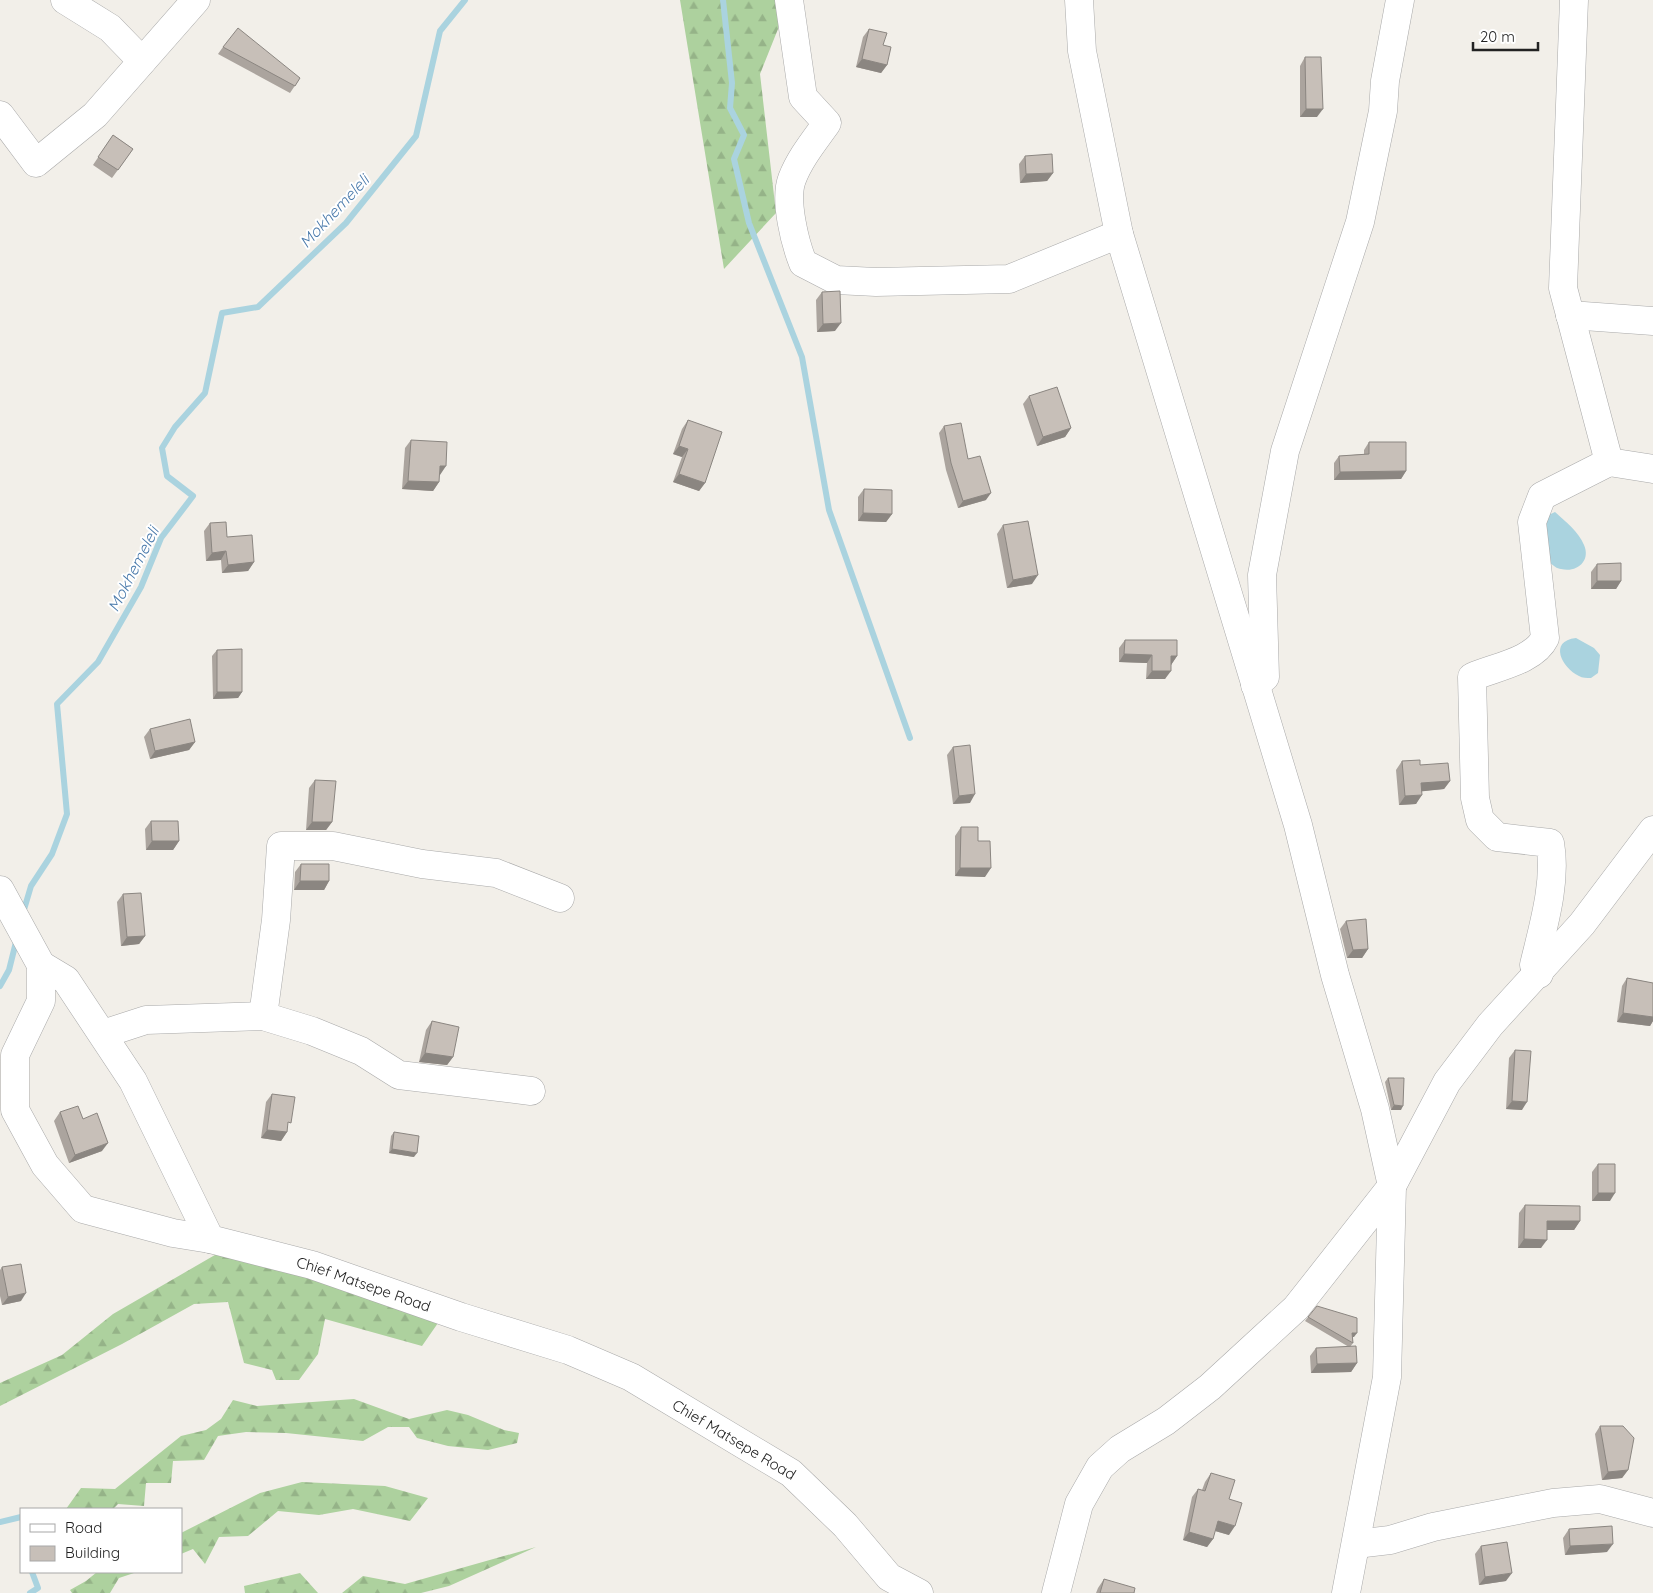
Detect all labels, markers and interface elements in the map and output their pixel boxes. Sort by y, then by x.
scale bar [1473,20,1538,52]
text: 20 m [1480,27,1515,46]
water label: Mokhemeleli [295,169,374,252]
water label: Mokhemeleli [103,522,164,615]
street label: Chief Matsepe Road [295,1252,433,1315]
street label: Chief Matsepe Road [669,1395,800,1483]
legend [20,1508,182,1573]
text: Road [65,1518,102,1537]
text: Building [65,1543,120,1562]

